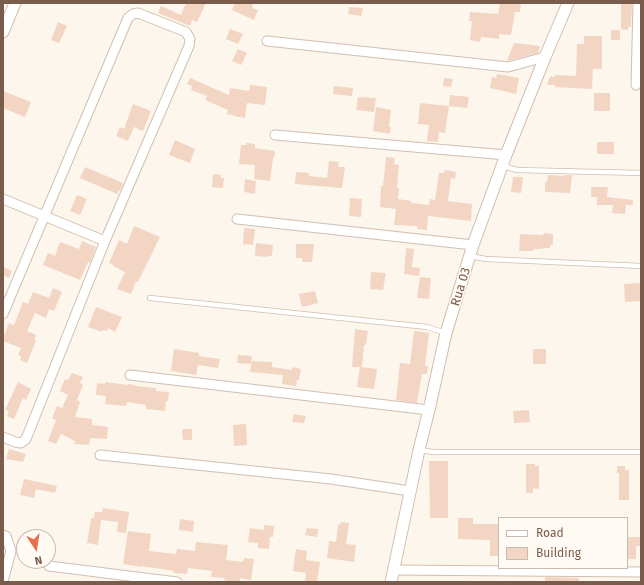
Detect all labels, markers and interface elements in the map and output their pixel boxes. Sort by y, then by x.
street label: Rua 03 [448,266,474,308]
legend [498,517,628,569]
text: Road [536,526,564,540]
north arrow [16,529,56,569]
text: Building [536,546,581,560]
text: N [33,553,43,567]

